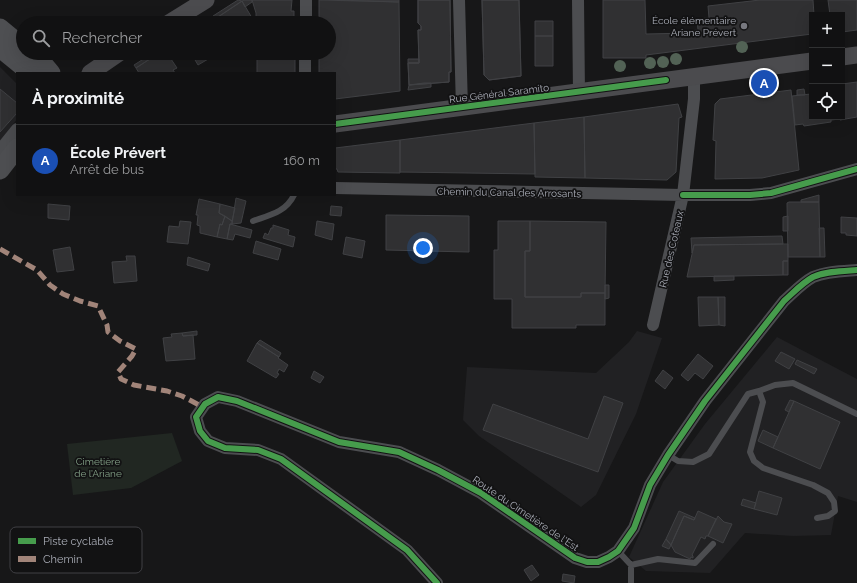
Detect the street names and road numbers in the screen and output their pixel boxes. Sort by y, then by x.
street label: Rue Général Saramito [449,82,550,105]
street label: Chemin du Canal des Arrosants [437,186,582,199]
street label: Rue des Coteaux [657,210,686,289]
street label: Route du Cimetière de l'Est [471,474,581,553]

